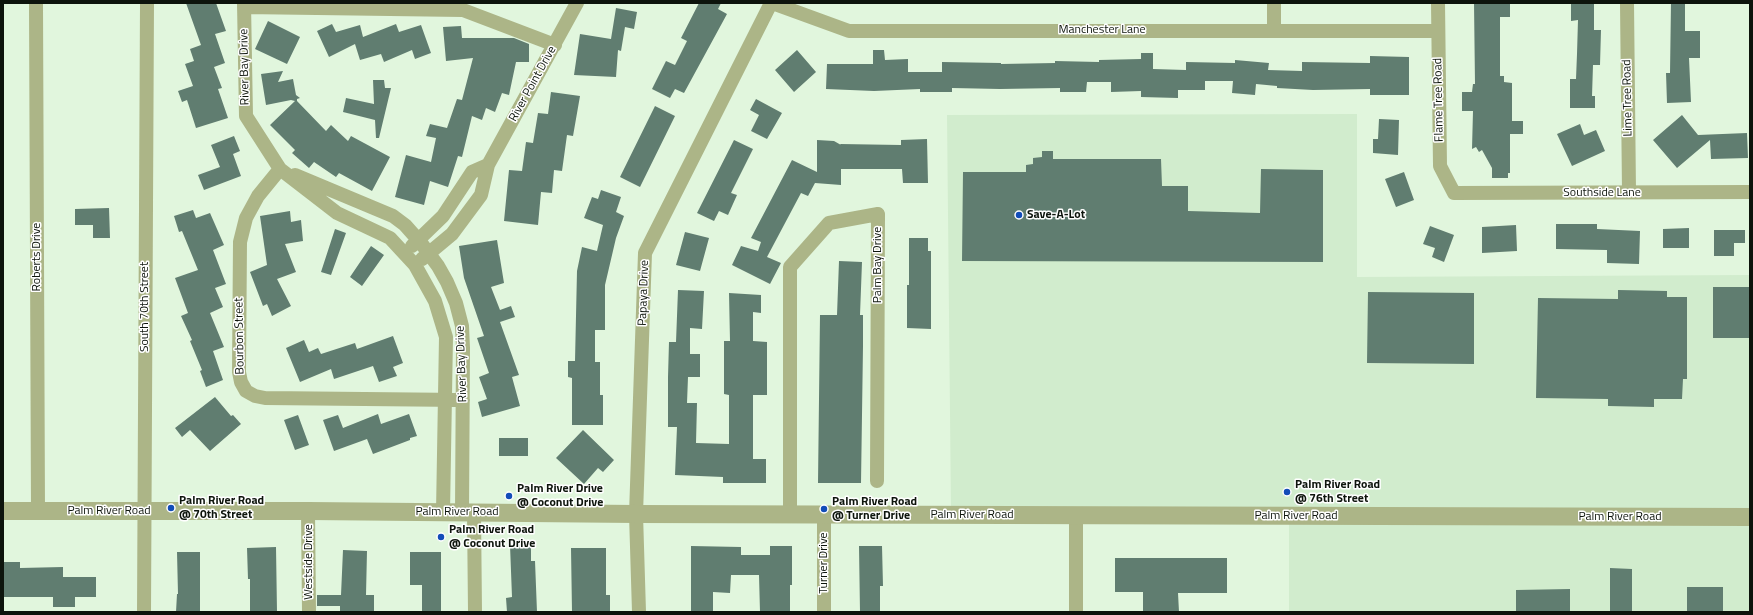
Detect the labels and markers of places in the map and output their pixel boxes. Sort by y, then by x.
place label: Save-A-Lot [1027,208,1085,222]
marker: Save-A-Lot [1014,210,1024,220]
place label: Palm River Road @ 76th Street [1295,478,1380,506]
place label: Palm River Drive @ Coconut Drive [517,482,603,510]
marker: Palm River Road @ 76th Street [1282,487,1292,497]
marker: Palm River Drive @ Coconut Drive [504,491,514,501]
place label: Palm River Road @ 70th Street [179,494,264,522]
place label: Palm River Road @ Turner Drive [832,495,917,523]
marker: Palm River Road @ 70th Street [166,503,176,513]
marker: Palm River Road @ Turner Drive [819,504,829,514]
place label: Palm River Road @ Coconut Drive [449,523,535,551]
marker: Palm River Road @ Coconut Drive [436,532,446,542]

